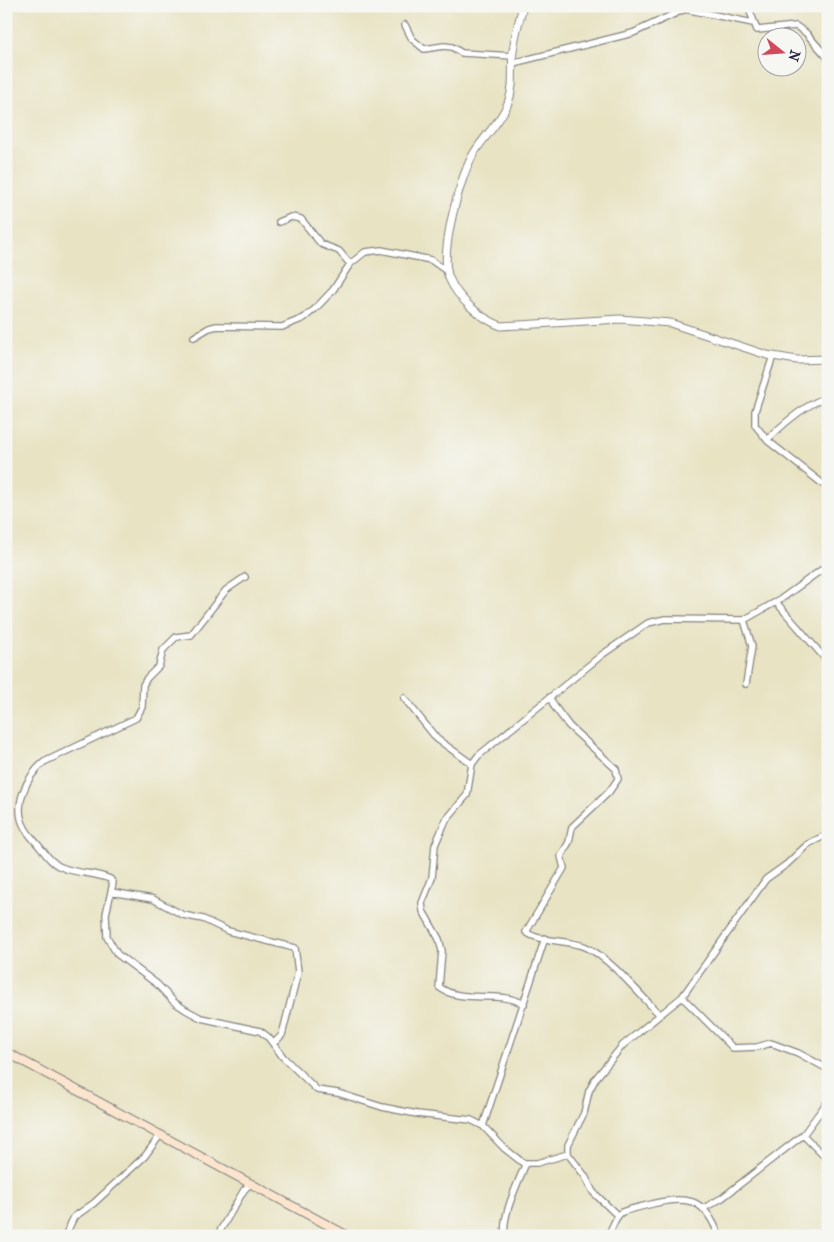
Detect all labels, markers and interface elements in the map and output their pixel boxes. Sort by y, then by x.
north arrow [756,28,806,78]
text: N [784,48,804,64]

